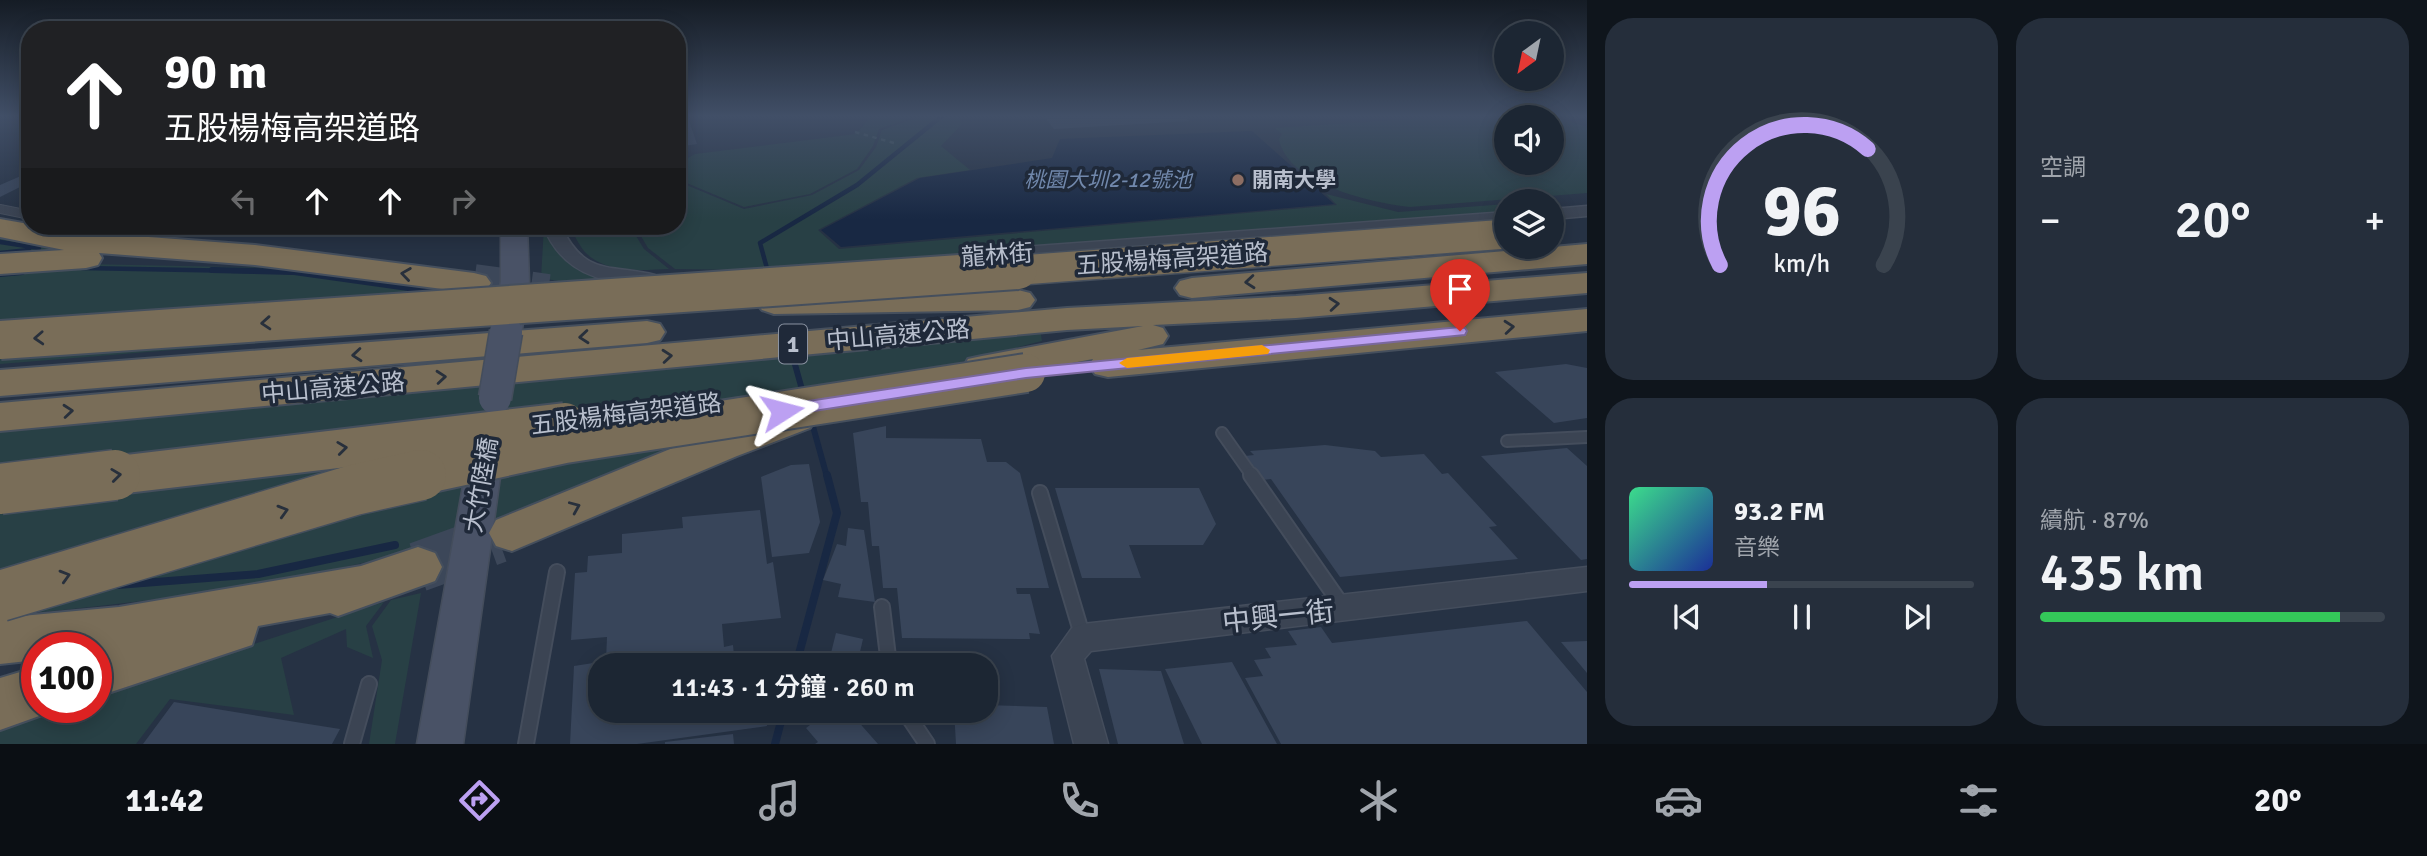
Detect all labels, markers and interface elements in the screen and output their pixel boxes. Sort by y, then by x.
north arrow [1494,21,1564,91]
map controls [1494,21,1564,259]
text: 90 m [164,42,267,102]
icon: ahead [49,49,140,140]
button: sound [1494,105,1564,175]
text: 五股楊梅高架道路 [164,109,420,148]
text: 空調 [2040,153,2086,182]
water label: 桃園大圳2-12號池 [1024,167,1194,193]
place label: 開南大學 [1252,167,1336,193]
text: 96 [1762,167,1841,256]
marker: 開南大學 [1230,172,1246,188]
icon: left [225,182,263,220]
icon: ahead [298,182,336,220]
icon: ahead [371,182,409,220]
icon: right [444,182,482,220]
text: 20° [2174,188,2251,252]
button: layers [1494,189,1564,259]
text: − [2040,197,2061,244]
text: + [2364,197,2385,244]
street label: 五股楊梅高架道路 [1075,237,1269,281]
street label: 龍林街 [960,238,1034,272]
text: km/h [1773,248,1830,279]
pin [1430,259,1490,331]
one-way arrow [401,266,412,281]
icon: arrive [1441,270,1479,308]
one-way arrow [1245,274,1256,289]
one-way arrow [1329,297,1340,312]
street label: 中山高速公路 [825,314,971,356]
one-way arrow [260,315,271,330]
one-way arrow [1503,320,1514,335]
road number: 1 [779,324,807,364]
one-way arrow [578,329,589,344]
one-way arrow [33,330,44,345]
one-way arrow [352,347,363,362]
one-way arrow [662,349,673,364]
street label: 中山高速公路 [260,367,406,409]
one-way arrow [435,370,447,385]
position arrow [745,374,819,448]
street label: 五股楊梅高架道路 [529,387,723,441]
one-way arrow [63,404,74,419]
street label: 大竹陸橋 [458,435,504,535]
one-way arrow [337,441,348,456]
one-way arrow [111,467,122,482]
text: 93.2 FM [1734,496,1825,528]
one-way arrow [568,501,580,515]
one-way arrow [277,505,289,520]
text: 續航 · 87% [2040,506,2149,535]
text: 音樂 [1734,533,1780,562]
text: 435 km [2040,541,2204,605]
one-way arrow [59,569,71,584]
street label: 中興一街 [1221,594,1336,640]
icon: previous [1668,598,1706,636]
icon: pause [1783,598,1821,636]
icon: next [1898,598,1936,636]
speed limit sign: 100 [21,632,112,723]
text: 11:43 · 1 分鐘 · 260 m [671,672,915,704]
icon: directions [455,776,504,825]
icon: music [755,776,804,825]
icon: phone [1055,776,1104,825]
icon: climate [1354,776,1403,825]
icon: car [1654,776,1703,825]
icon: filters [1954,776,2003,825]
text: 11:42 [125,781,204,820]
text: 20° [2254,781,2301,820]

